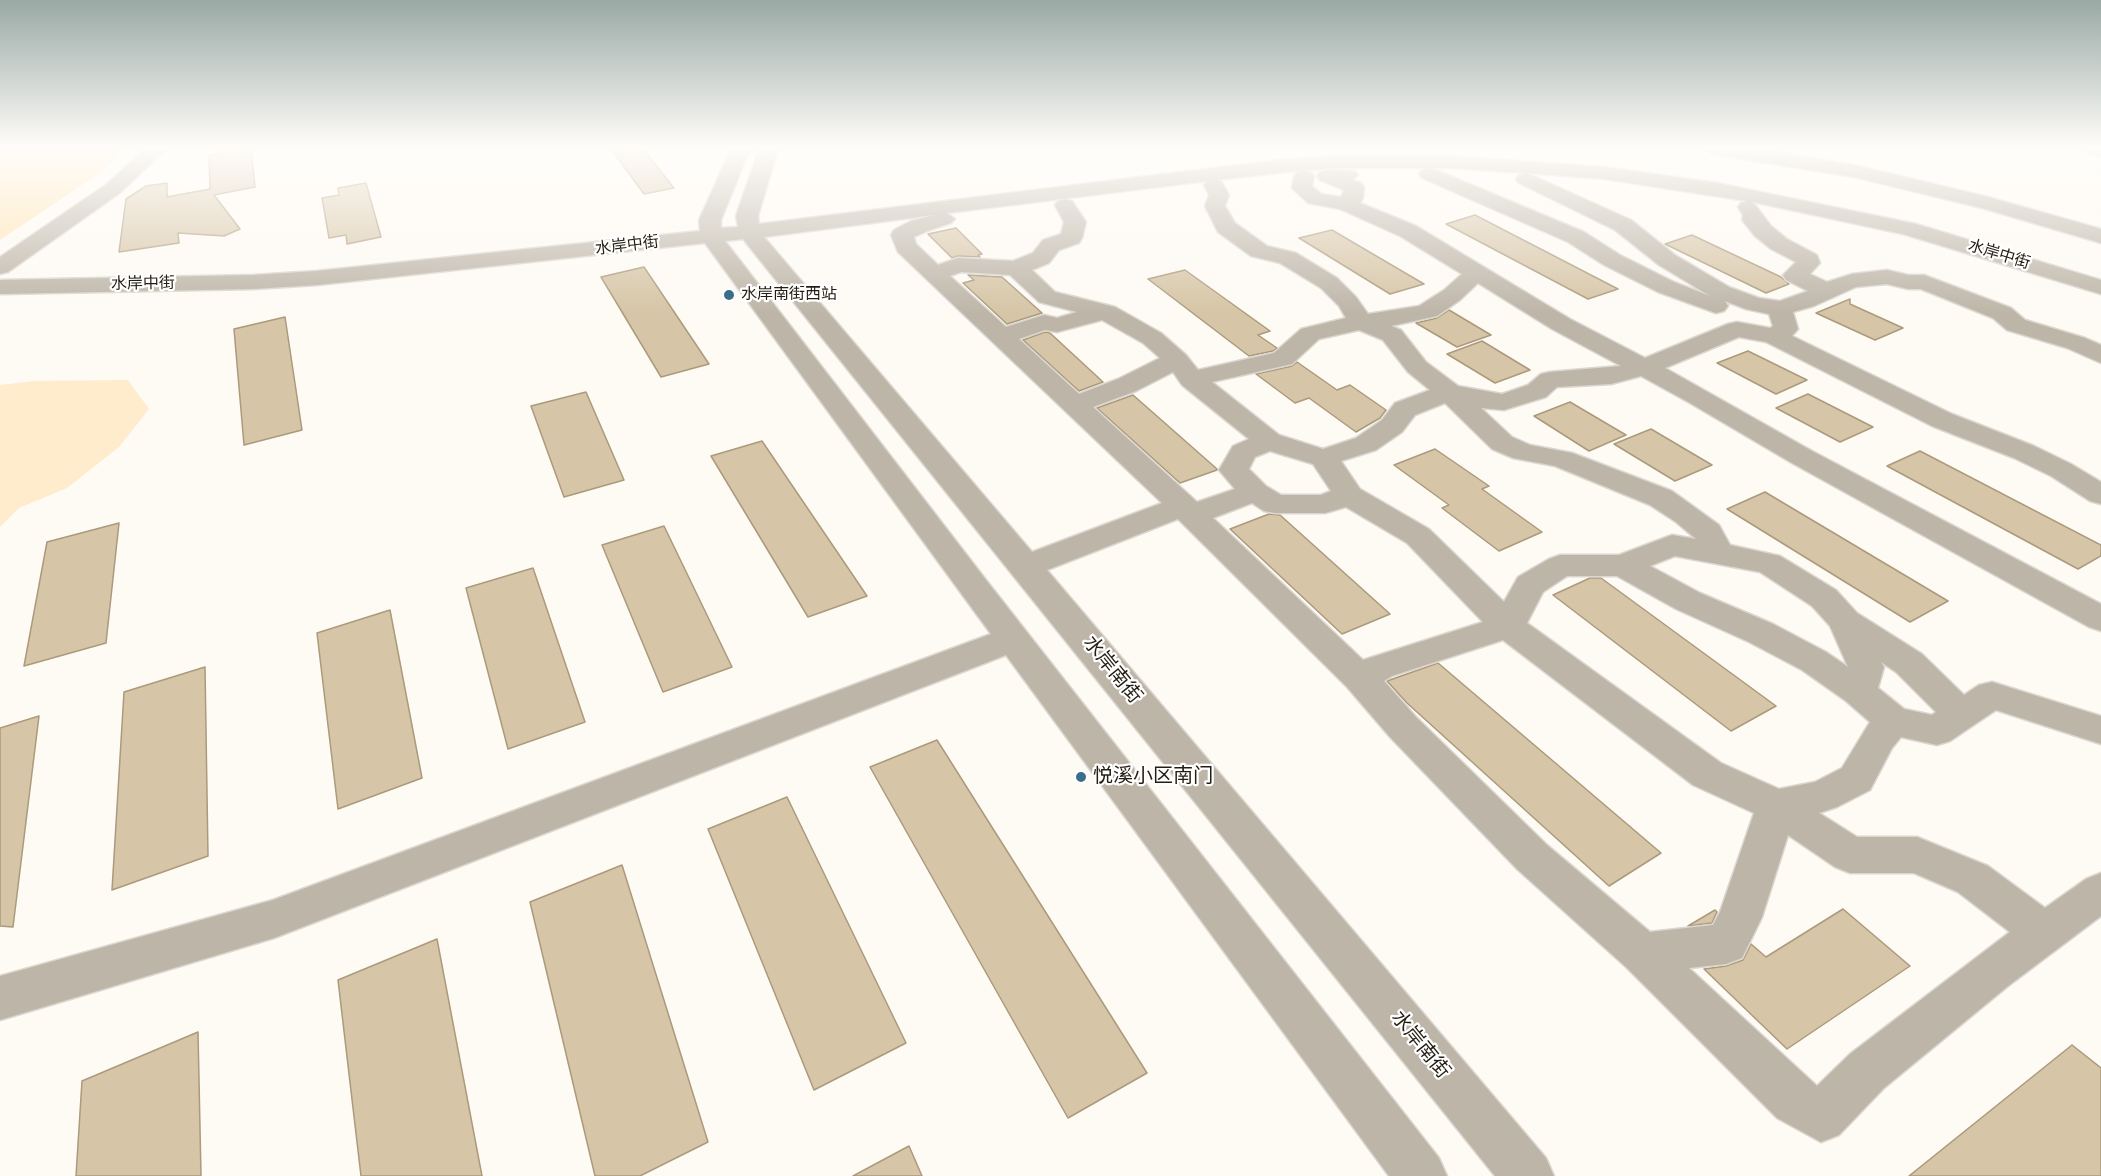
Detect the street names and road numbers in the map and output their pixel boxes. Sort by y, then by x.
street label: 水岸中街 [594,233,660,259]
street label: 水岸中街 [1966,236,2032,274]
street label: 水岸中街 [111,274,175,294]
street label: 水岸南街 [1078,631,1146,709]
street label: 水岸南街 [1386,1006,1454,1084]

